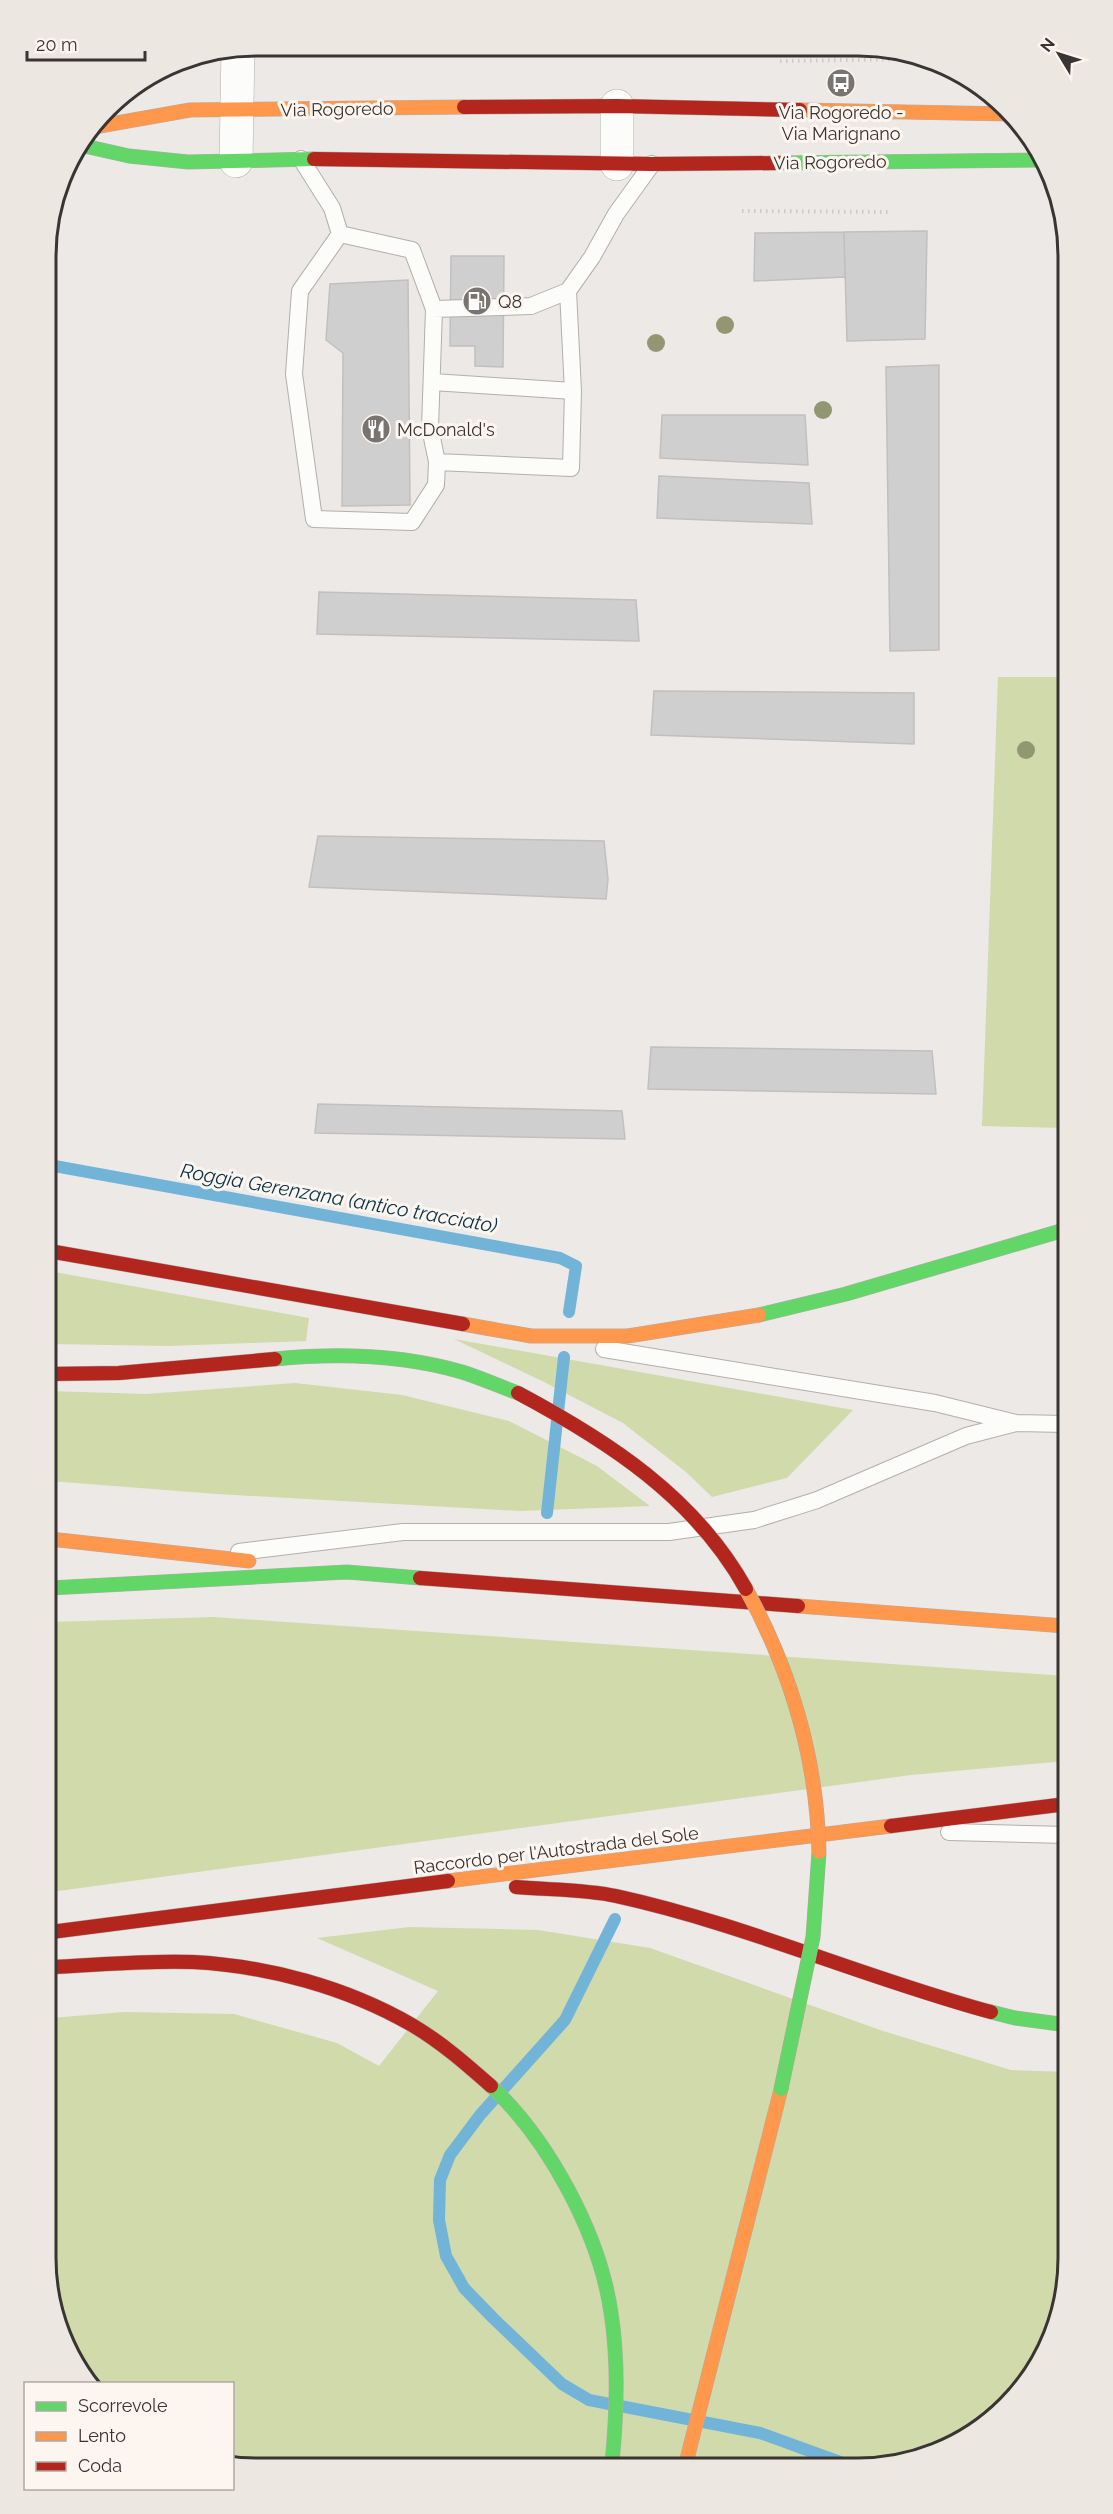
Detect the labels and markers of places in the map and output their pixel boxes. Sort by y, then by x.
bus stop icon: Via Rogoredo - Via Marignano [825,67,857,99]
place label: Via Rogoredo - Via Marignano [778,102,904,144]
fuel station icon: Q8 [461,285,493,317]
place label: Q8 [498,291,522,312]
restaurant icon: McDonald's [360,413,392,445]
place label: McDonald's [397,419,495,440]

